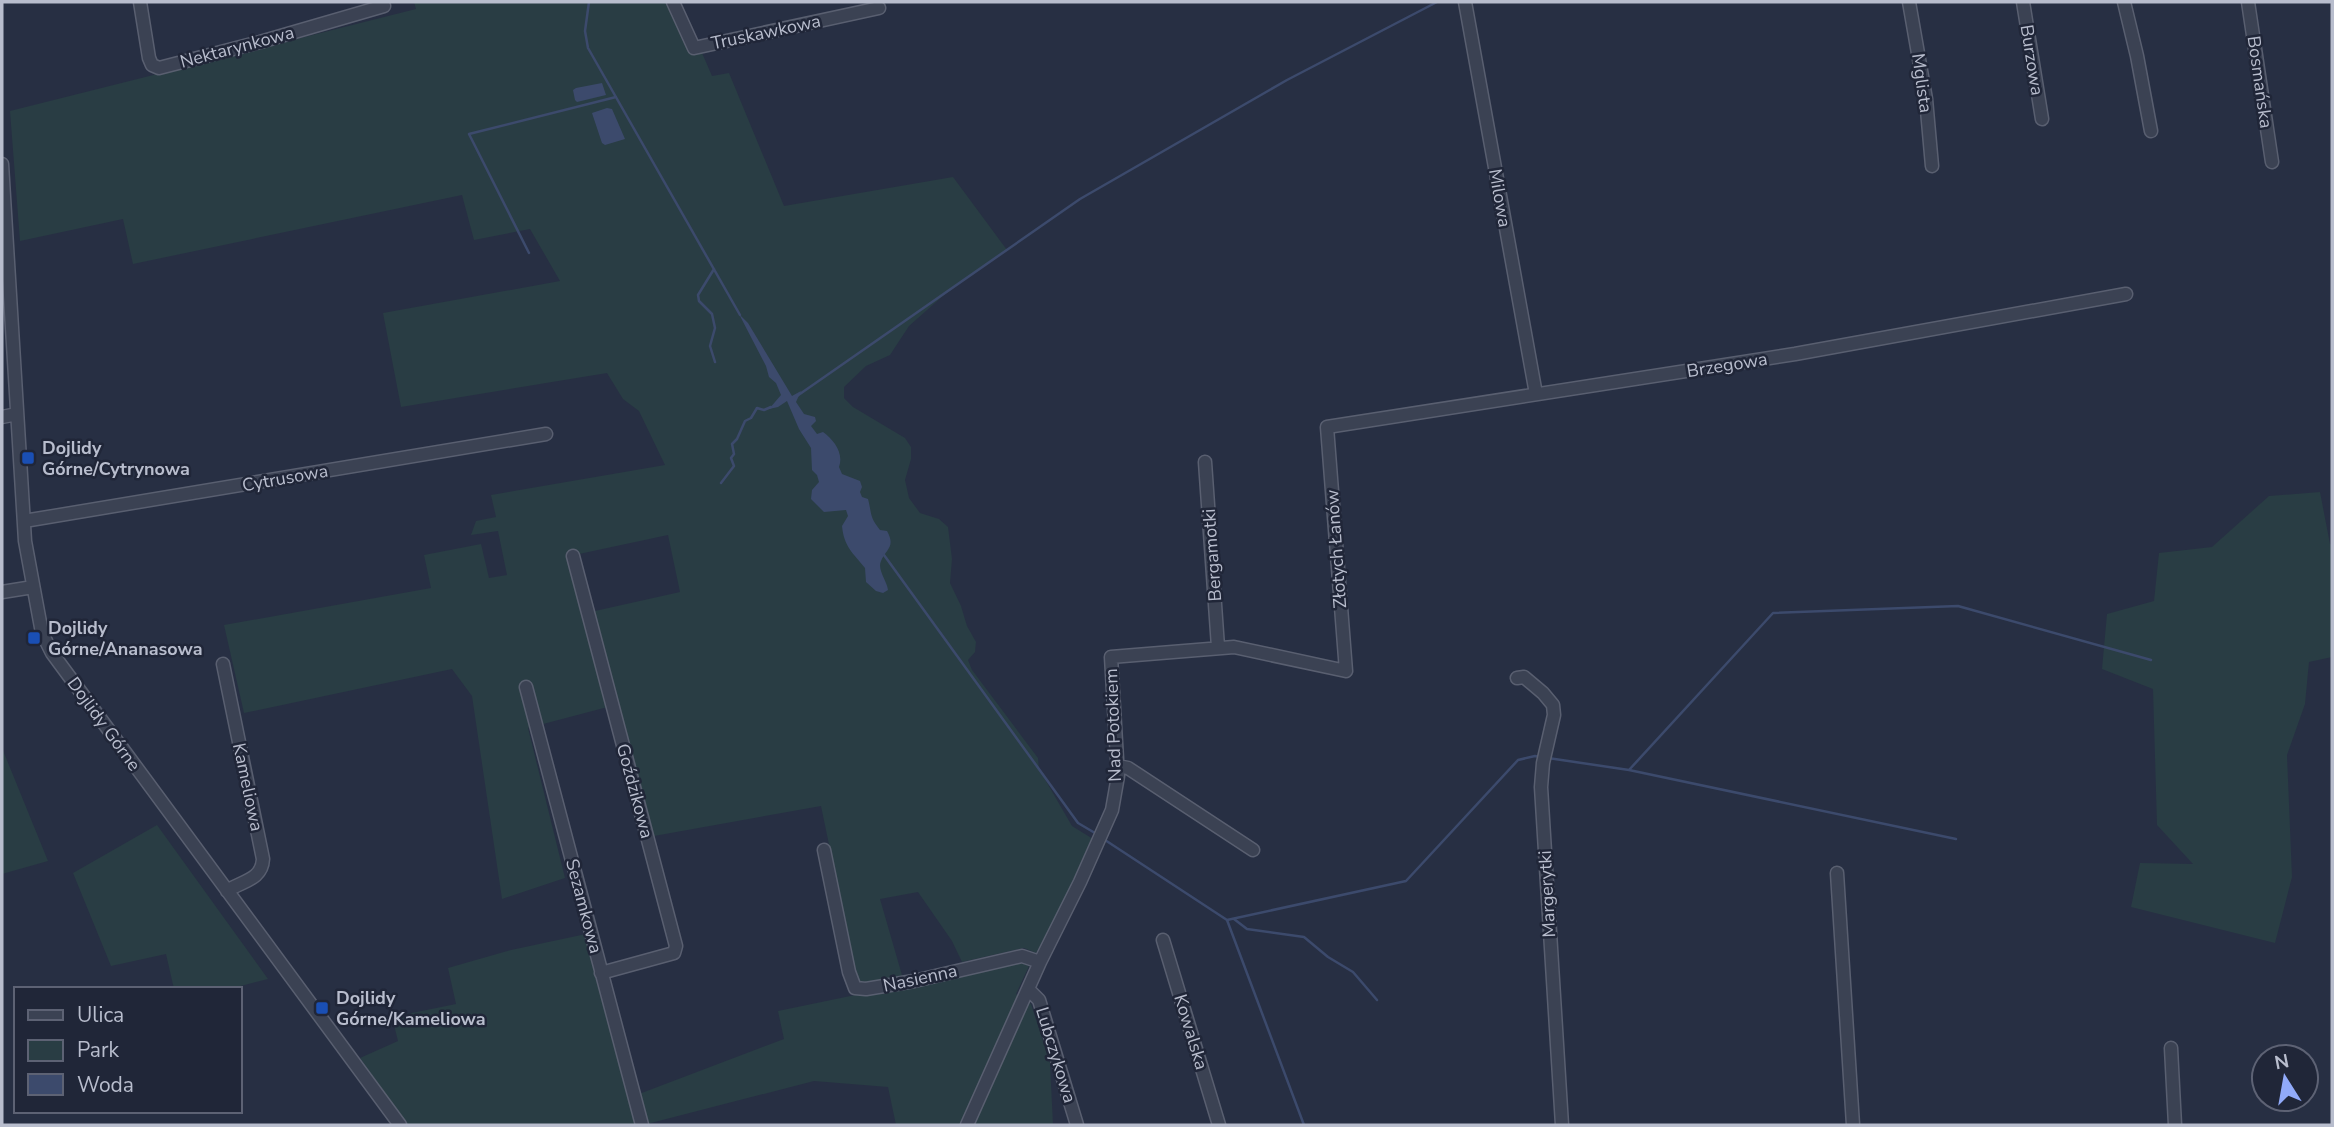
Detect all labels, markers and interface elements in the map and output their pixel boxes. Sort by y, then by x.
street label: Truskawkowa [709,9,823,55]
street label: Nektarynkowa [177,20,297,74]
street label: Burzowa [2015,23,2049,97]
street label: Bosmańska [2242,34,2278,130]
street label: Mglista [1906,52,1938,114]
street label: Milowa [1483,167,1517,229]
street label: Brzegowa [1685,347,1769,383]
place label: Dojlidy Górne/Cytrynowa [42,436,190,481]
marker: Dojlidy Górne/Cytrynowa [20,450,36,466]
street label: Cytrusowa [240,459,330,497]
street label: Złotych Łanów [1320,489,1352,609]
street label: Bergamotki [1197,508,1227,602]
place label: Dojlidy Górne/Ananasowa [48,616,203,661]
marker: Dojlidy Górne/Ananasowa [26,630,42,646]
street label: Nad Potokiem [1099,668,1127,782]
street label: Dojlidy Górne [62,672,146,776]
street label: Kameliowa [227,741,269,833]
street label: Goździkowa [611,741,659,841]
street label: Margerytki [1533,850,1561,938]
street label: Sezamkowa [560,856,608,956]
street label: Nasienna [881,958,959,998]
place label: Dojlidy Górne/Kameliowa [336,986,486,1031]
legend [14,987,242,1113]
street label: Kowalska [1168,991,1214,1073]
marker: Dojlidy Górne/Kameliowa [314,1000,330,1016]
text: Ulica [77,1001,124,1029]
street label: Lubczykowa [1030,1004,1082,1106]
text: Park [77,1036,119,1064]
north arrow [2250,1043,2320,1113]
text: N [2272,1048,2291,1076]
text: Woda [77,1071,134,1099]

